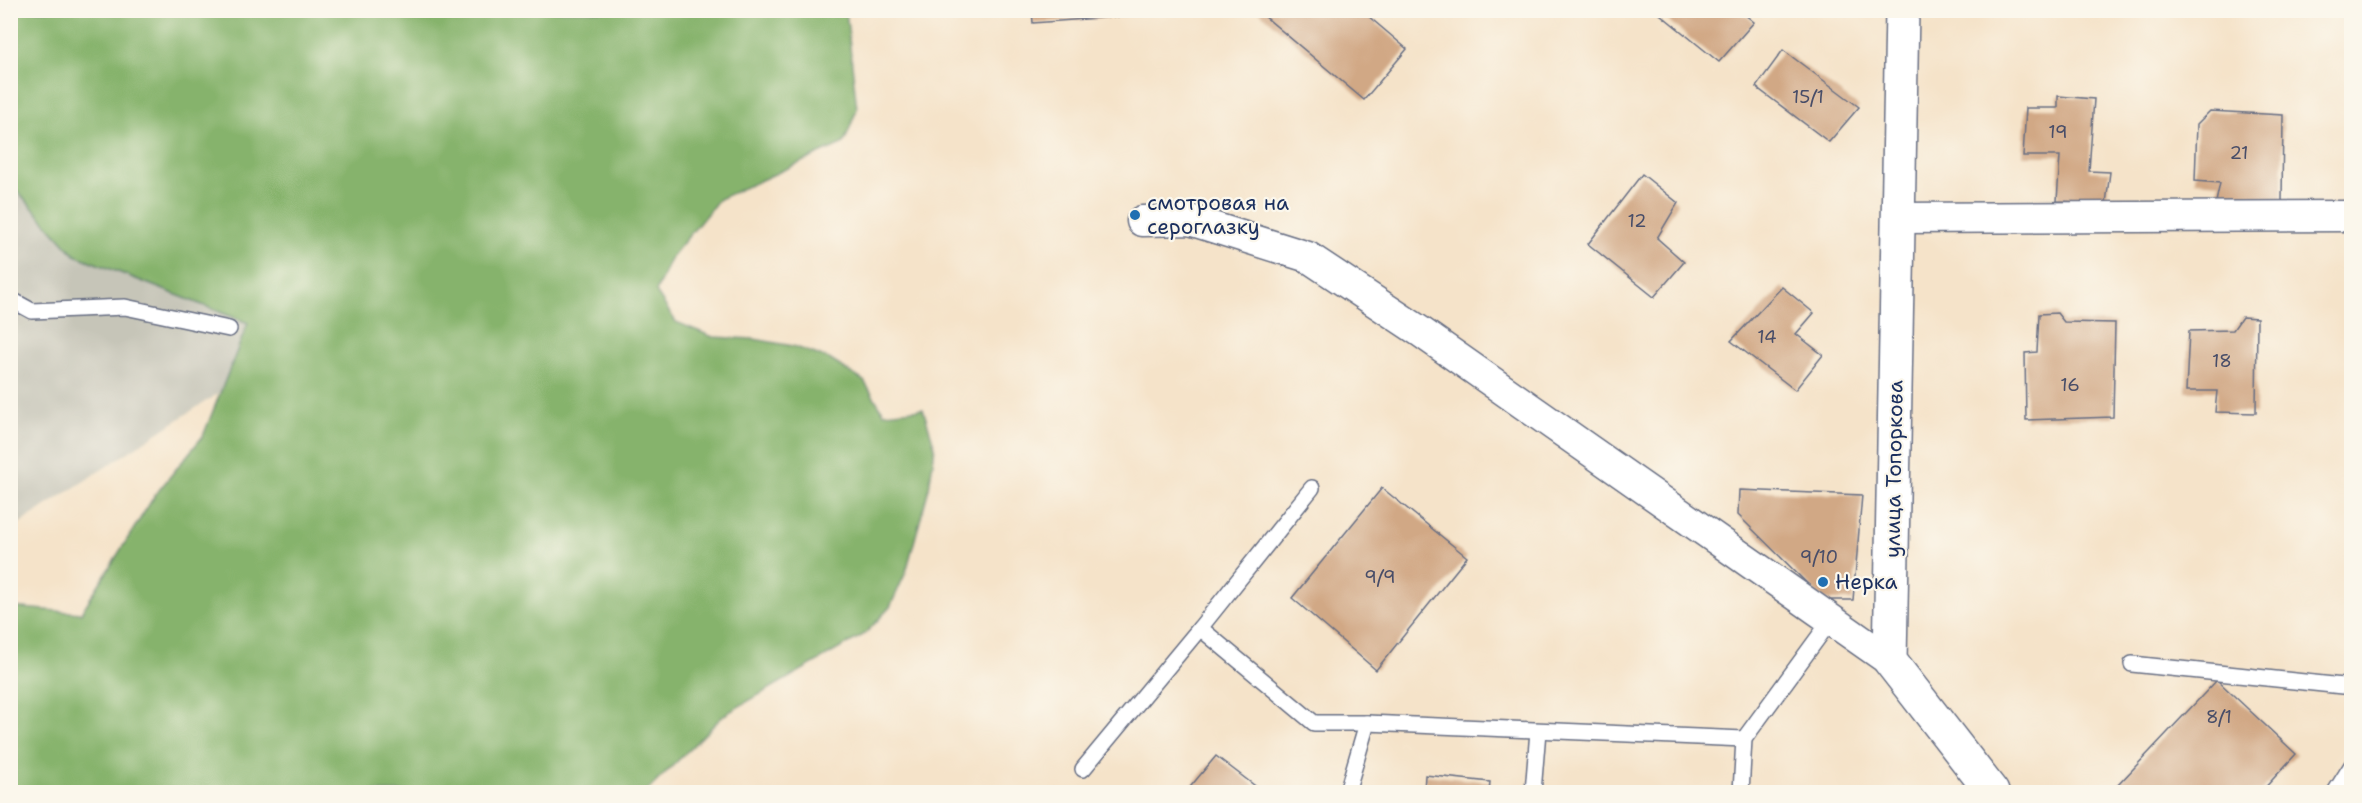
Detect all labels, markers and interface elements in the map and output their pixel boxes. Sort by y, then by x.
house number: 15/1 [1792,85,1824,109]
house number: 19 [2048,120,2068,144]
house number: 21 [2229,141,2249,165]
place label: смотровая на сероглазку [1147,189,1289,241]
marker: смотровая на сероглазку [1128,208,1142,222]
house number: 12 [1627,209,1647,233]
house number: 14 [1757,325,1777,349]
house number: 18 [2212,349,2232,373]
house number: 16 [2060,373,2080,397]
street label: улица Топоркова [1878,380,1910,558]
house number: 9/10 [1800,545,1838,569]
house number: 9/9 [1364,565,1396,589]
place label: Нерка [1835,568,1898,596]
marker: Нерка [1816,575,1830,589]
house number: 8/1 [2206,705,2232,729]

